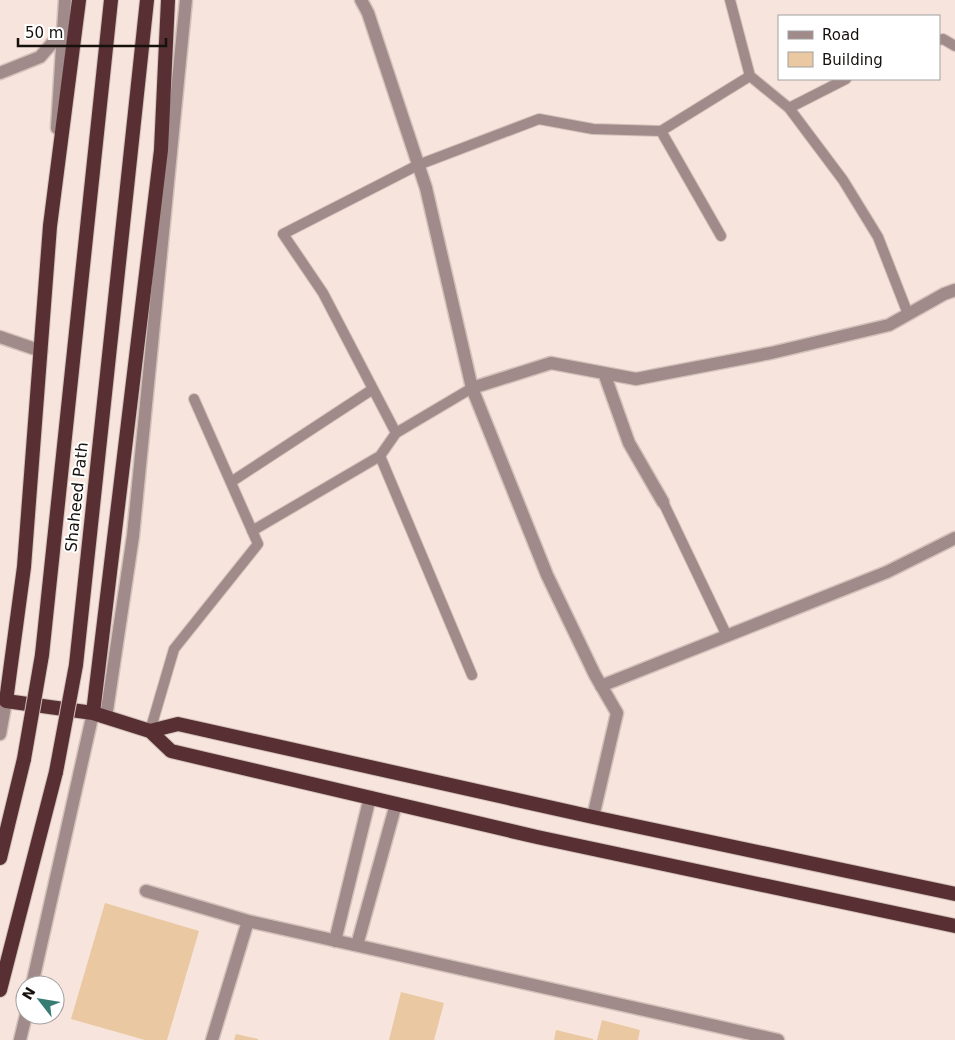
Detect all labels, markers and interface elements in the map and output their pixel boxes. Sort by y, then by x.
scale bar [18,15,165,47]
legend [778,15,940,80]
text: 50 m [25,24,63,42]
text: Road [822,26,860,44]
text: Building [822,51,883,69]
street label: Shaheed Path [61,441,92,553]
north arrow [15,975,65,1025]
text: N [19,984,39,1002]

